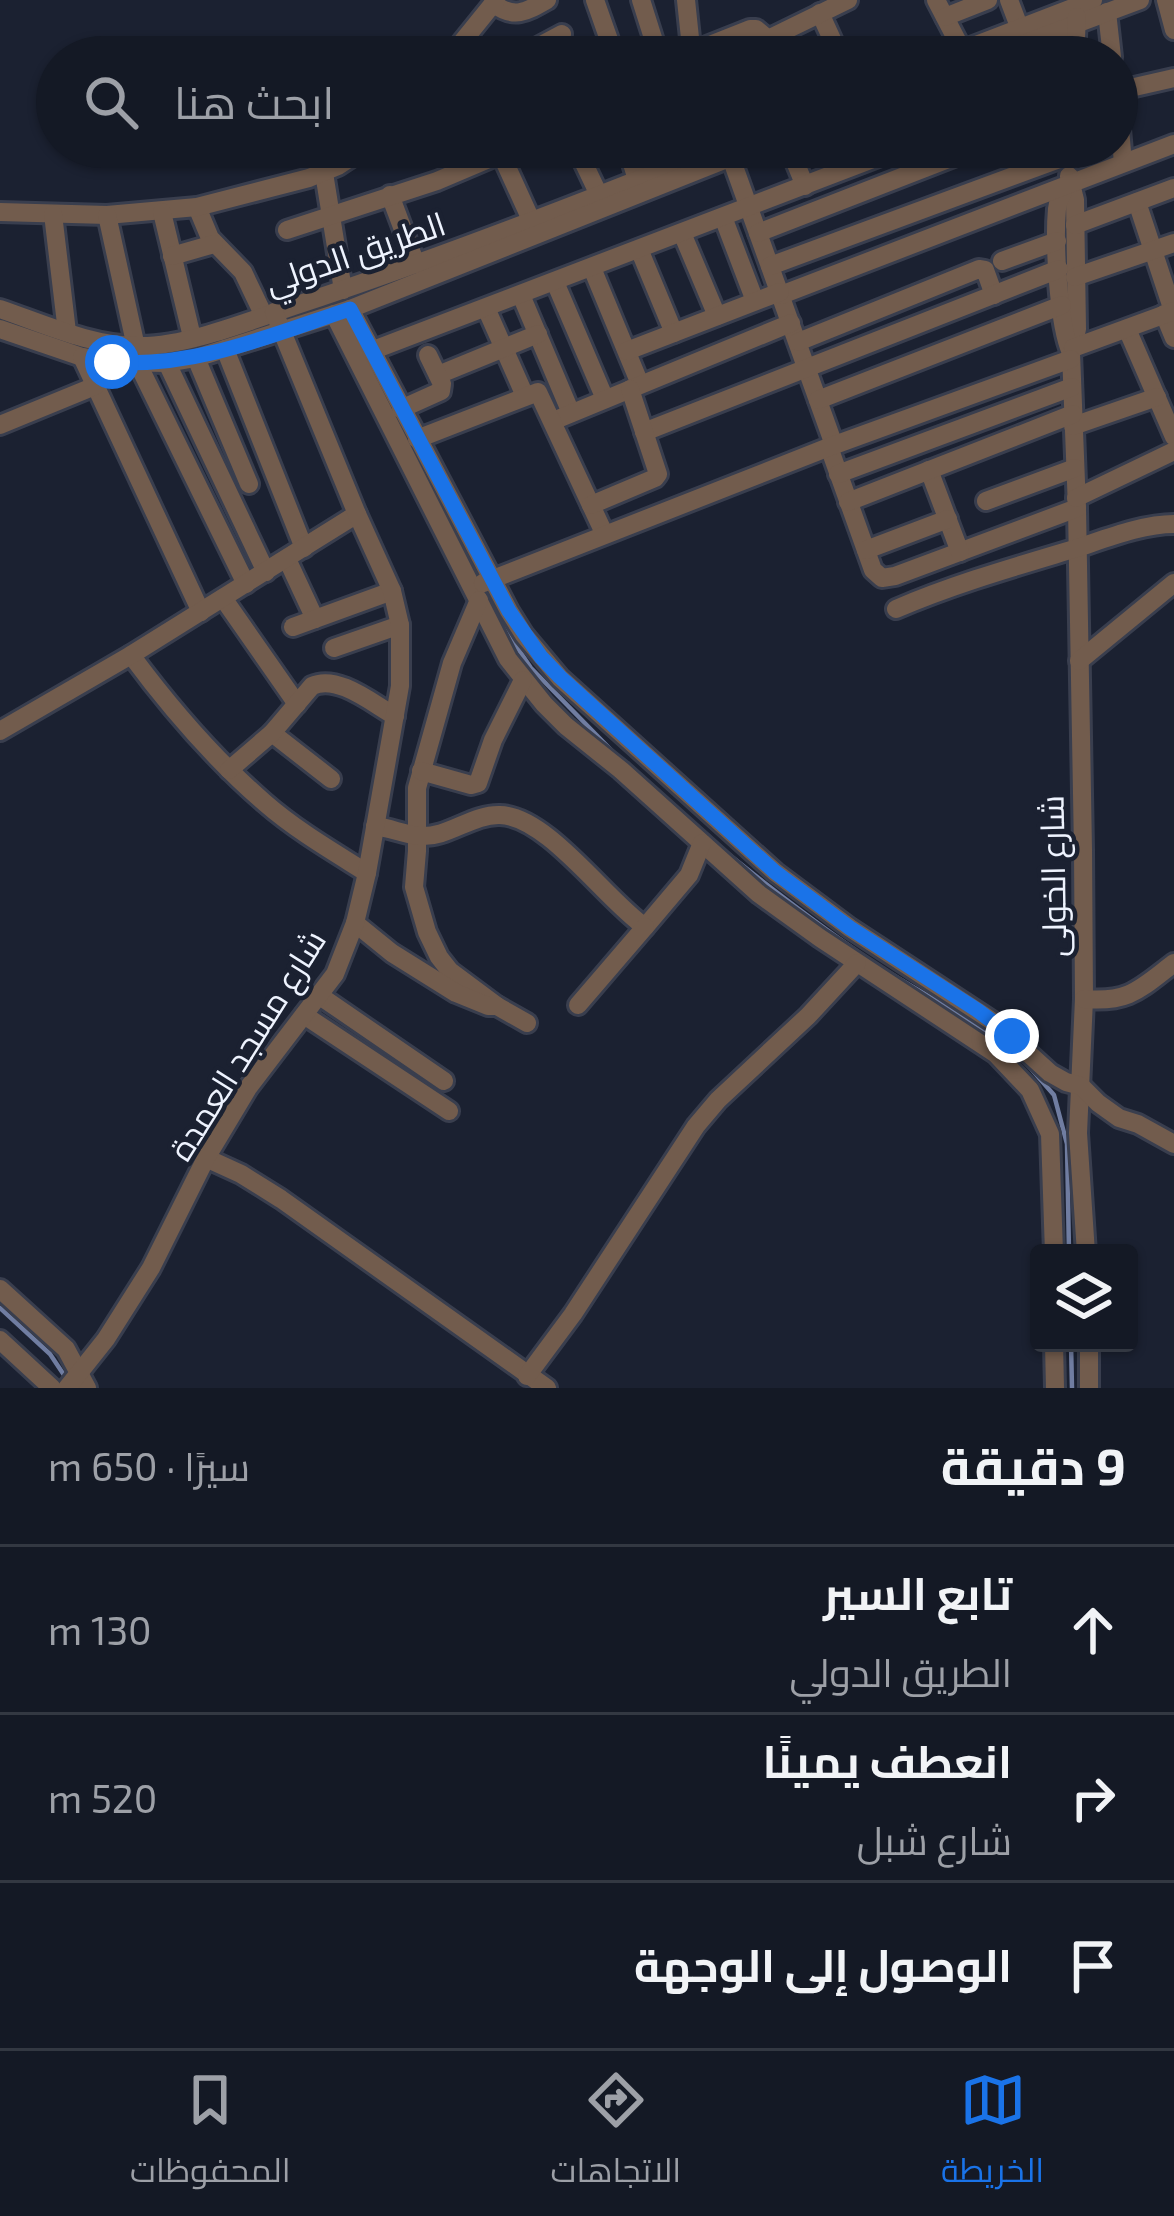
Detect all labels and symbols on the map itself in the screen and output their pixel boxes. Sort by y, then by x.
street label: الطريق الدولي [259,203,452,308]
route start [85,335,139,389]
street label: شارع الخولى [1031,795,1077,957]
street label: شارع مسجد العمدة [159,922,336,1169]
route end [985,1009,1039,1063]

